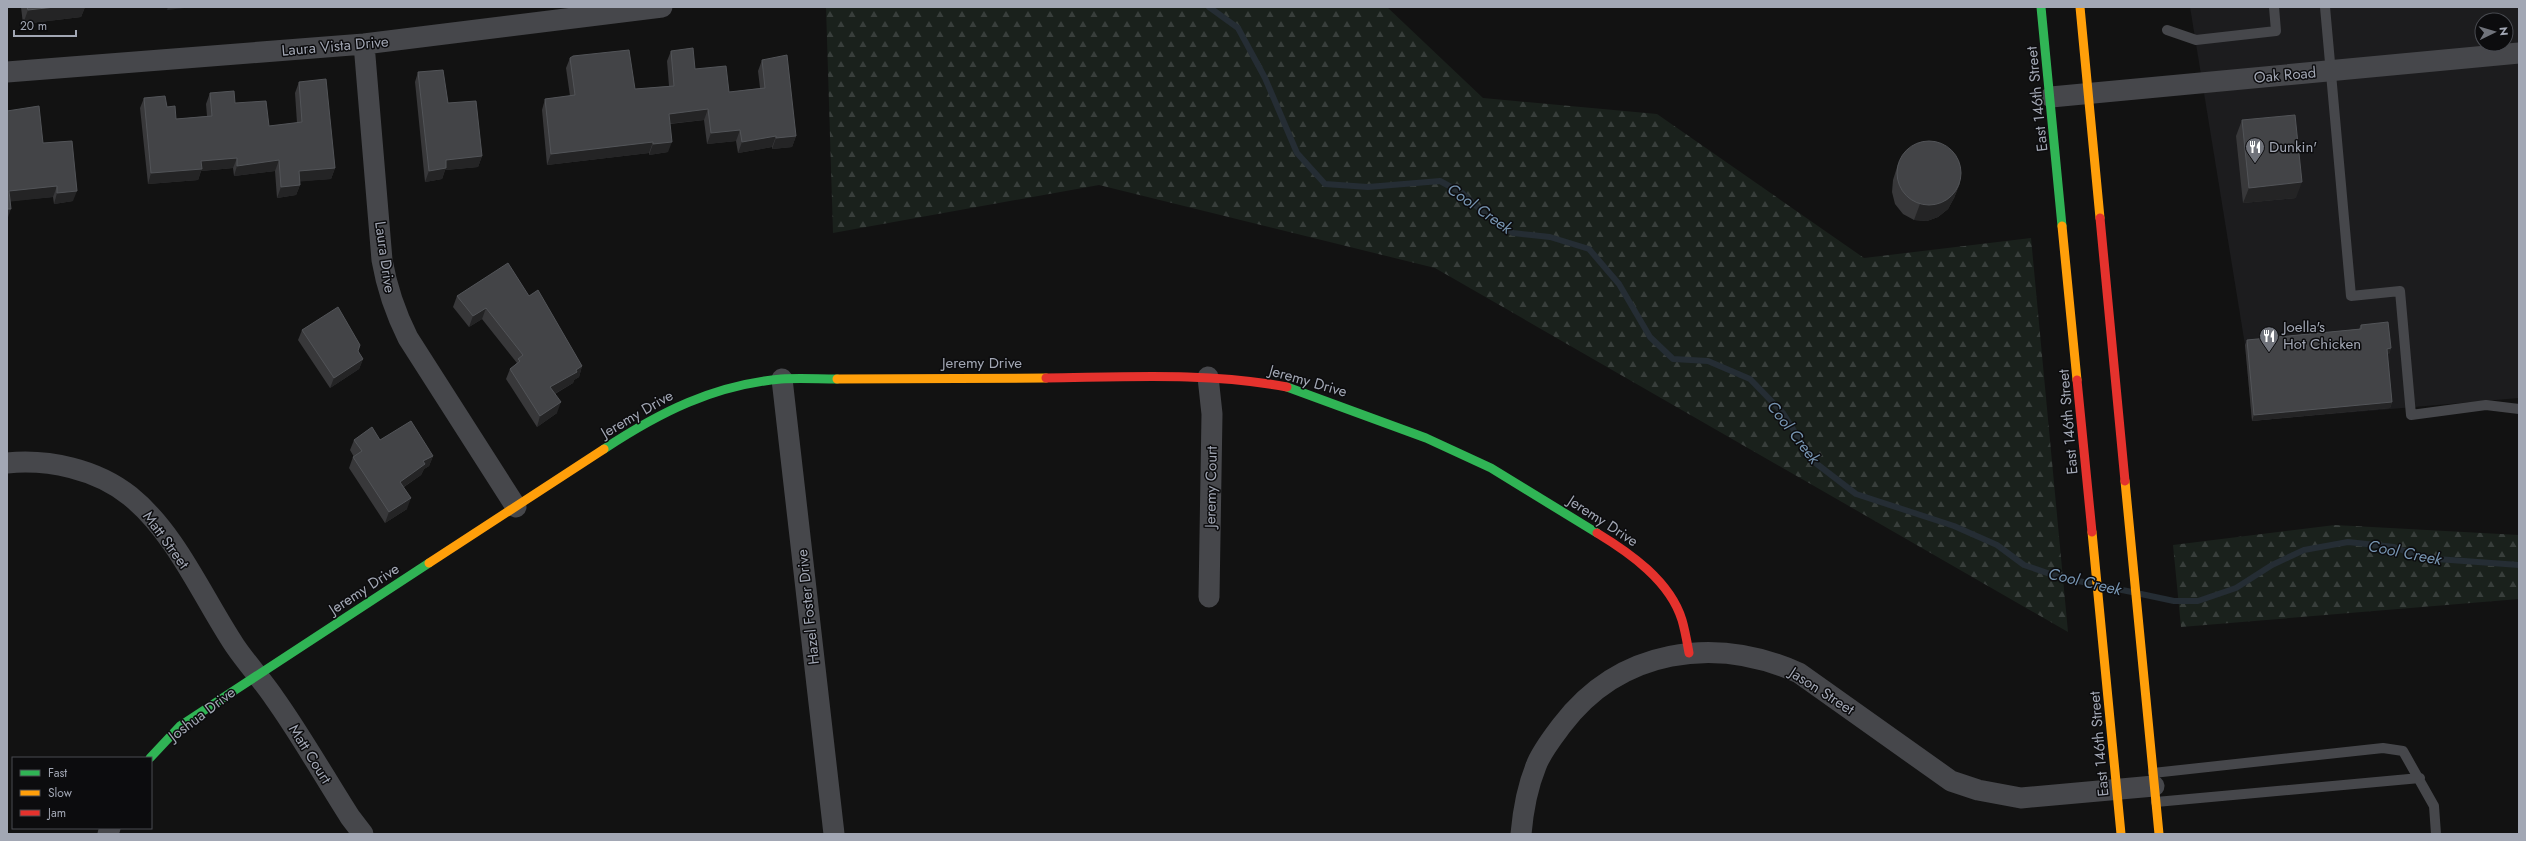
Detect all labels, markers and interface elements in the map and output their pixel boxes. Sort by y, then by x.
scale bar [14,12,76,38]
north arrow [2474,12,2514,52]
text: 20 m [20,17,47,35]
text: N [2496,26,2512,36]
street label: Laura Vista Drive [281,30,390,62]
street label: East 146th Street [2021,45,2053,153]
street label: Oak Road [2253,61,2317,89]
restaurant icon: Dunkin' [2244,136,2266,164]
place label: Dunkin' [2269,136,2317,158]
water label: Cool Creek [1443,178,1518,240]
street label: Laura Drive [369,220,401,294]
place label: Joella's Hot Chicken [2281,316,2361,355]
restaurant icon: Joella's Hot Chicken [2258,325,2280,353]
street label: Jeremy Drive [940,352,1022,374]
street label: Jeremy Drive [1265,359,1350,403]
street label: East 146th Street [2052,368,2084,476]
street label: Jeremy Drive [595,384,677,445]
water label: Cool Creek [1762,396,1826,470]
street label: Jeremy Court [1199,446,1223,530]
street label: Jeremy Drive [1562,489,1643,552]
street label: Matt Street [137,506,195,574]
water label: Cool Creek [2366,534,2445,571]
street label: Hazel Foster Drive [791,548,825,666]
street label: Jeremy Drive [323,558,404,621]
water label: Cool Creek [2046,562,2125,601]
street label: Jason Street [1784,661,1859,720]
street label: Joshua Drive [162,681,240,748]
street label: East 146th Street [2083,690,2115,798]
street label: Matt Court [283,720,337,788]
legend [12,757,152,829]
text: Fast [48,764,67,782]
text: Slow [48,784,73,802]
text: Jam [46,804,66,822]

